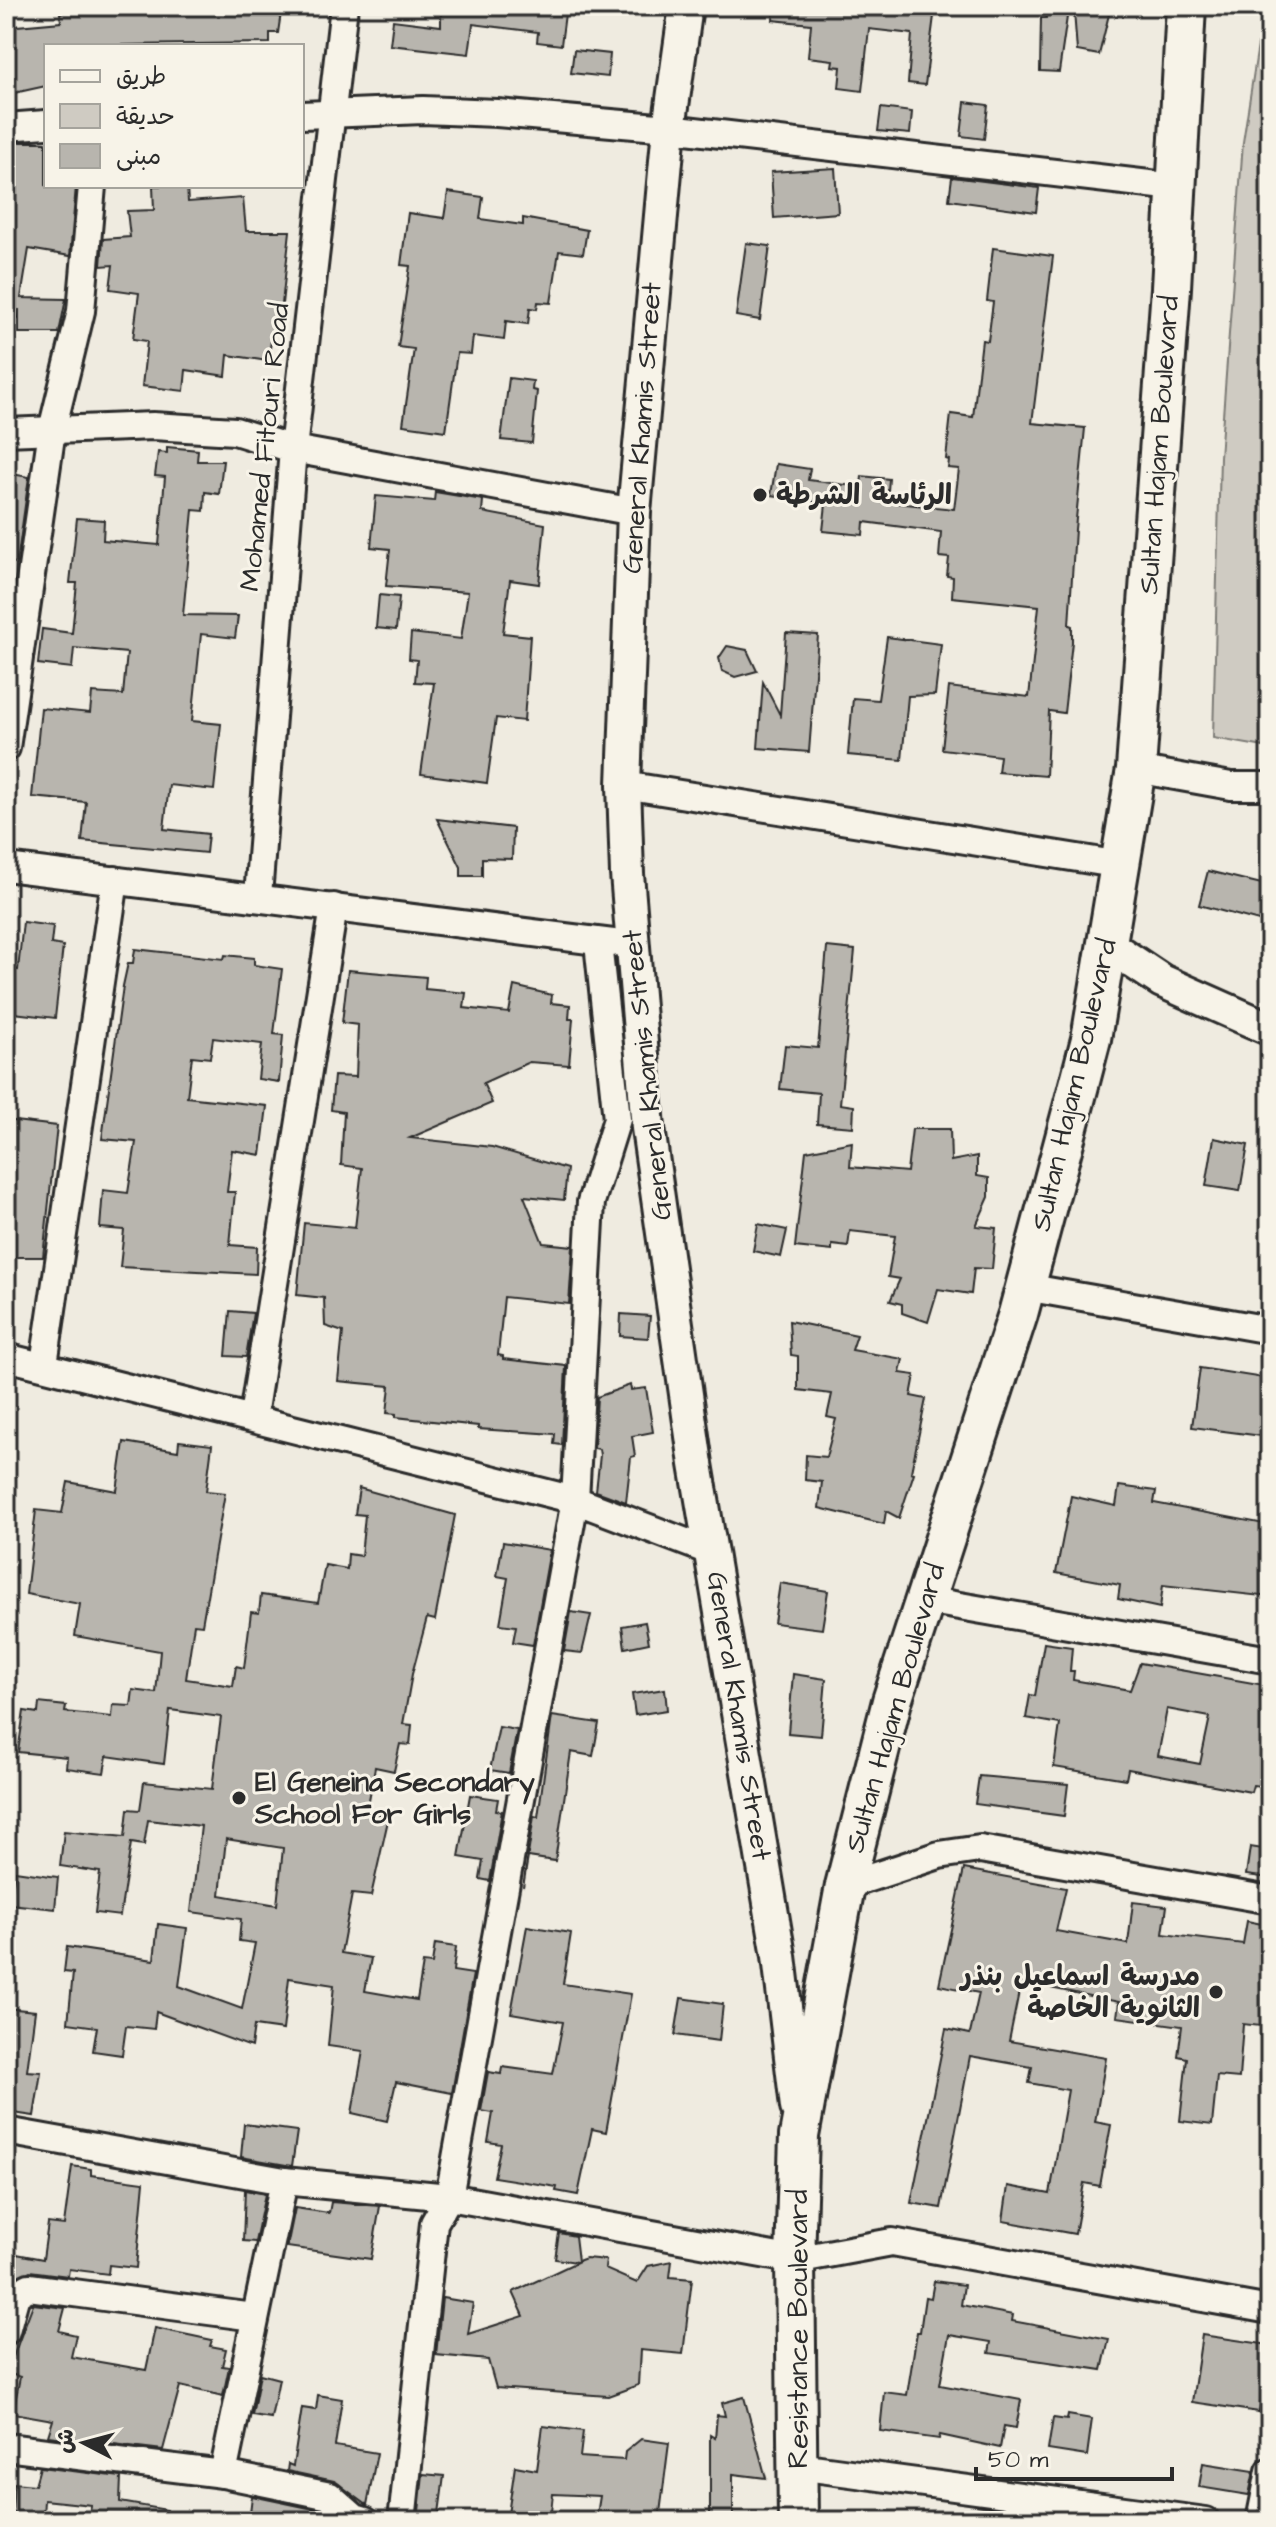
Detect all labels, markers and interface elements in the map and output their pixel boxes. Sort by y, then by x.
legend [44,44,304,188]
text: طريق [116,60,166,94]
text: حديقة [116,100,175,134]
text: مبنى [116,140,161,174]
street label: General Khamis Street [612,280,672,575]
street label: Sultan Hajam Boulevard [1129,295,1189,595]
street label: Mohamed Fitouri Road [230,301,300,593]
place label: الرئاسة الشرطة [776,476,952,515]
marker: الرئاسة الشرطة [751,486,769,504]
street label: General Khamis Street [612,927,682,1222]
street label: Sultan Hajam Boulevard [1021,935,1127,1235]
street label: Sultan Hajam Boulevard [835,1559,955,1857]
street label: General Khamis Street [697,1569,781,1864]
place label: El Geneina Secondary School For Girls [254,1763,535,1834]
marker: El Geneina Secondary School For Girls [230,1789,248,1807]
place label: مدرسة اسماعيل بنذر الثانوية الخاصة [958,1957,1200,2028]
marker: مدرسة اسماعيل بنذر الثانوية الخاصة [1207,1983,1225,2001]
street label: Resistance Boulevard [779,2189,818,2469]
north arrow [44,2403,124,2483]
text: ش [49,2427,82,2455]
scale bar [976,2431,1172,2481]
text: 50 m [988,2443,1049,2477]

